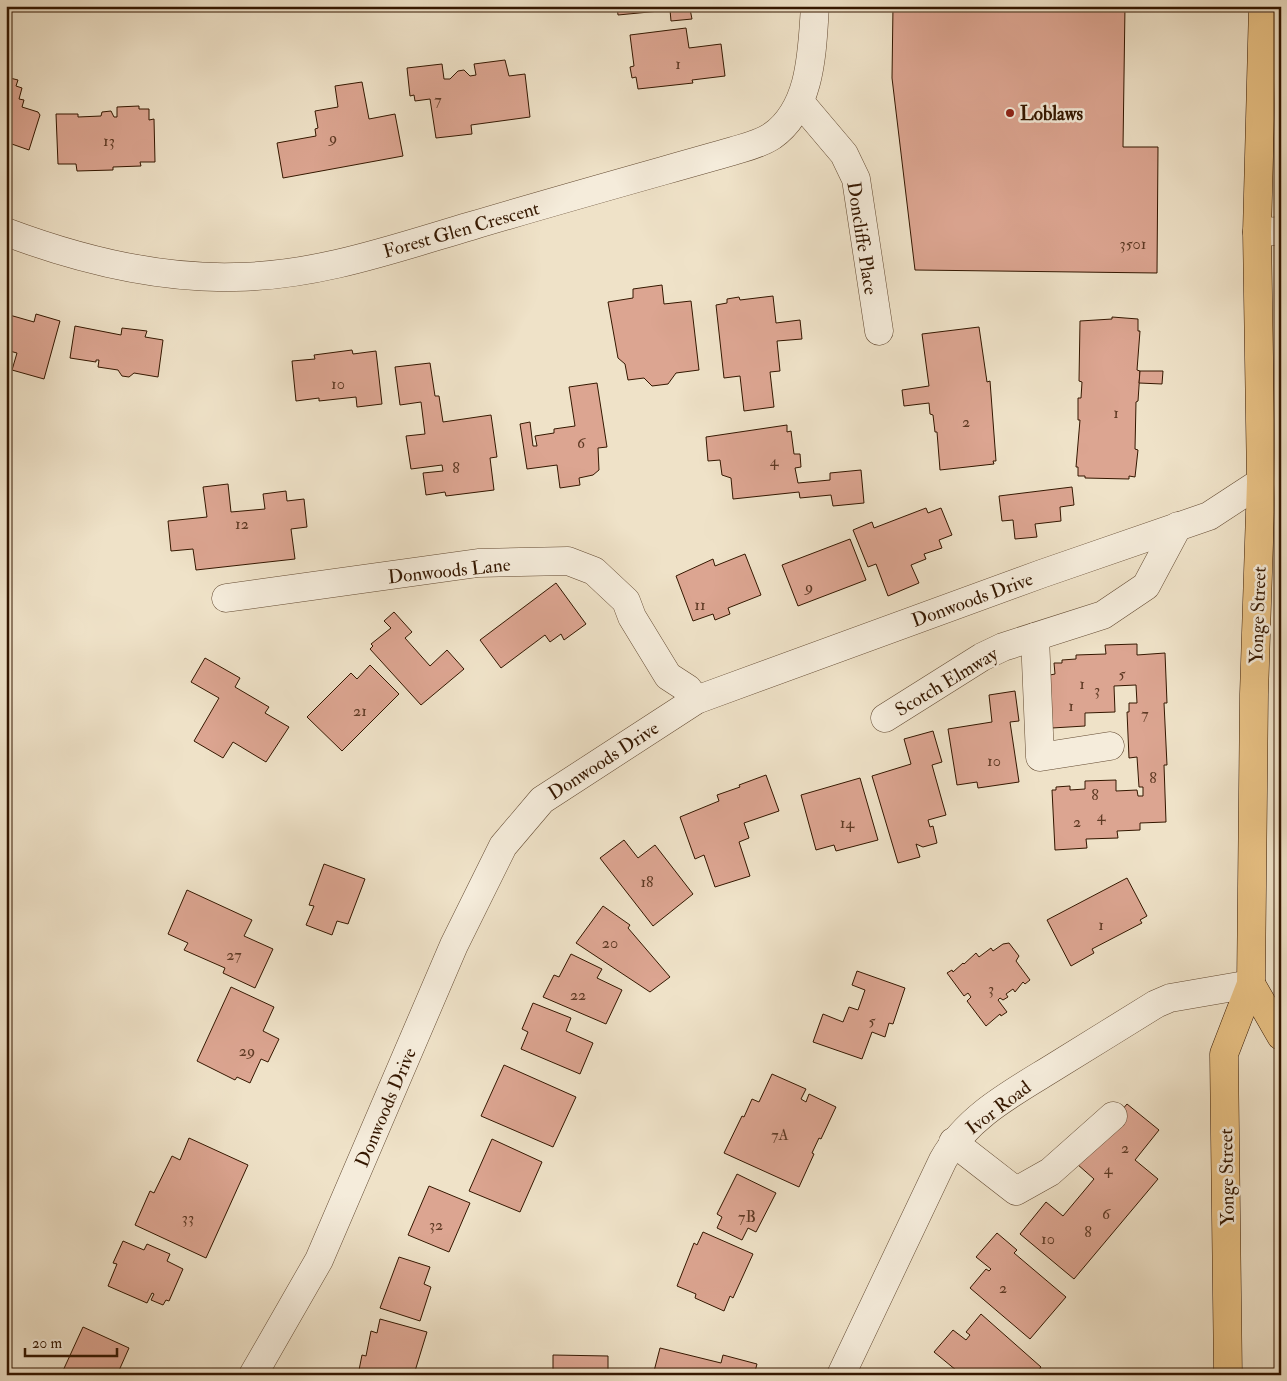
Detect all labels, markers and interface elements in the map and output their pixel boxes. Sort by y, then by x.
house number: 1 [675,54,681,74]
house number: 7 [434,90,442,110]
place label: Loblaws [1020,102,1083,126]
marker: Loblaws [1004,107,1016,119]
house number: 9 [328,128,337,148]
house number: 13 [103,131,115,151]
street label: Doncliffe Place [841,180,883,296]
street label: Forest Glen Crescent [380,196,542,264]
house number: 3501 [1120,234,1146,254]
house number: 10 [331,374,345,394]
house number: 1 [1113,403,1119,423]
house number: 2 [962,412,970,432]
house number: 6 [577,433,586,453]
house number: 4 [770,451,780,471]
house number: 8 [452,458,460,478]
house number: 12 [235,514,249,534]
street label: Donwoods Lane [387,553,512,589]
street label: Yonge Street [1244,566,1272,664]
street label: Donwoods Drive [908,567,1036,633]
house number: 9 [804,577,813,597]
house number: 11 [694,595,706,615]
street label: Scotch Elmway [891,641,1003,722]
house number: 5 [1118,664,1126,684]
house number: 1 [1079,674,1085,694]
house number: 3 [1094,680,1100,700]
house number: 1 [1068,696,1074,716]
house number: 21 [353,701,367,721]
house number: 7 [1141,704,1149,724]
street label: Donwoods Drive [544,716,664,806]
house number: 10 [987,751,1001,771]
house number: 8 [1149,768,1157,788]
house number: 8 [1091,785,1099,805]
house number: 4 [1097,806,1107,826]
house number: 2 [1073,812,1081,832]
house number: 14 [840,813,856,833]
house number: 18 [640,872,654,892]
house number: 1 [1098,915,1104,935]
house number: 20 [602,933,618,953]
house number: 27 [226,945,242,965]
house number: 3 [988,979,994,999]
house number: 22 [570,985,586,1005]
house number: 5 [868,1011,876,1031]
house number: 29 [239,1041,255,1061]
street label: Donwoods Drive [350,1044,422,1171]
street label: Ivor Road [961,1075,1036,1140]
house number: 7A [771,1125,789,1145]
street label: Yonge Street [1214,1128,1240,1226]
house number: 2 [1121,1138,1129,1158]
house number: 4 [1104,1159,1114,1179]
house number: 6 [1102,1204,1111,1224]
house number: 7B [738,1207,756,1227]
house number: 33 [182,1208,194,1228]
house number: 32 [429,1215,443,1235]
house number: 8 [1084,1222,1092,1242]
house number: 10 [1041,1229,1055,1249]
house number: 2 [999,1278,1007,1298]
scale bar [25,1326,118,1358]
text: 20 m [32,1334,62,1353]

